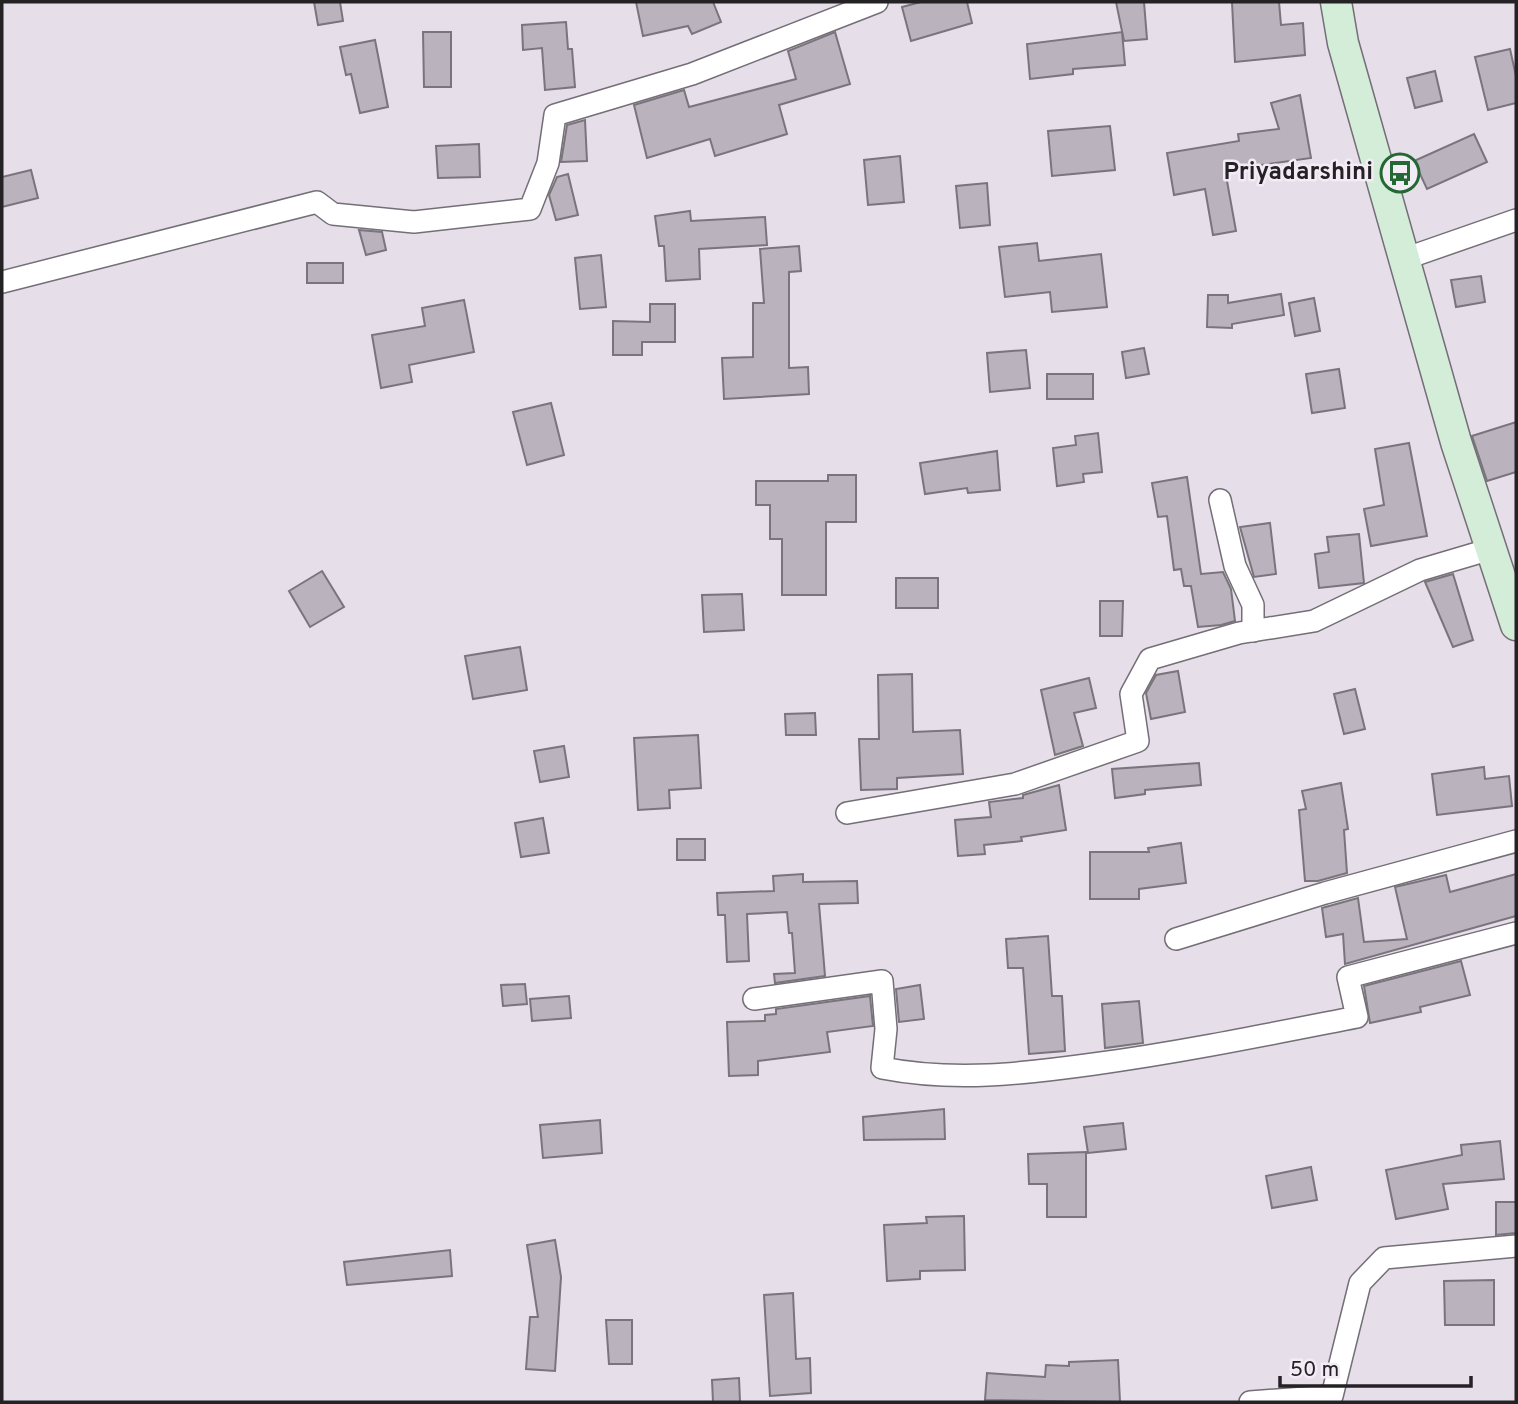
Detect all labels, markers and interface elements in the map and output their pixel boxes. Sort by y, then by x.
bus stop icon: Priyadarshini [1379,152,1421,194]
place label: Priyadarshini [1224,158,1373,188]
scale bar [1280,1344,1471,1388]
text: 50 m [1290,1357,1339,1384]

